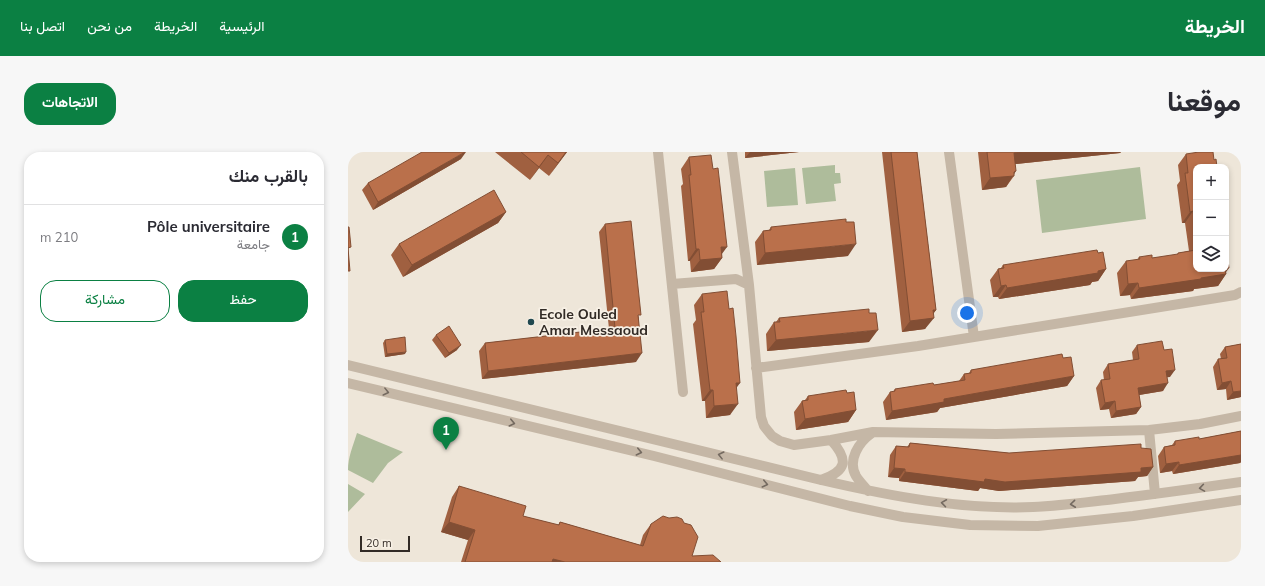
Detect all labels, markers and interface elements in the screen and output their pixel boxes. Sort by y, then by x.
text: الخريطة [1185,14,1245,38]
text: اتصل بنا [20,17,65,35]
text: من نحن [87,17,132,35]
text: الخريطة [154,17,197,35]
text: الرئيسية [219,17,265,35]
button: الاتجاهات [24,83,116,125]
text: موقعنا [1167,83,1241,118]
map controls [1193,164,1229,272]
button: + [1193,164,1229,200]
text: بالقرب منك [229,165,308,186]
button: − [1193,200,1229,236]
text: Pôle universitaire [147,217,270,236]
text: 210 m [40,229,78,245]
text: 1 [291,229,299,245]
text: جامعة [237,236,270,252]
button: layers [1193,236,1229,272]
button: مشاركة [40,280,170,322]
button: حفظ [178,280,308,322]
your location [957,303,977,323]
place label: Ecole Ouled Amar Messaoud [539,305,648,339]
marker: Ecole Ouled Amar Messaoud [526,317,536,327]
one-way arrow [382,387,389,396]
pin: 1 [433,417,459,450]
one-way arrow [509,418,515,426]
one-way arrow [636,448,642,456]
one-way arrow [718,451,725,460]
one-way arrow [762,479,768,487]
one-way arrow [1199,483,1206,492]
one-way arrow [941,499,947,508]
one-way arrow [1070,499,1076,508]
scale bar [360,534,410,553]
text: 20 m [366,536,392,550]

